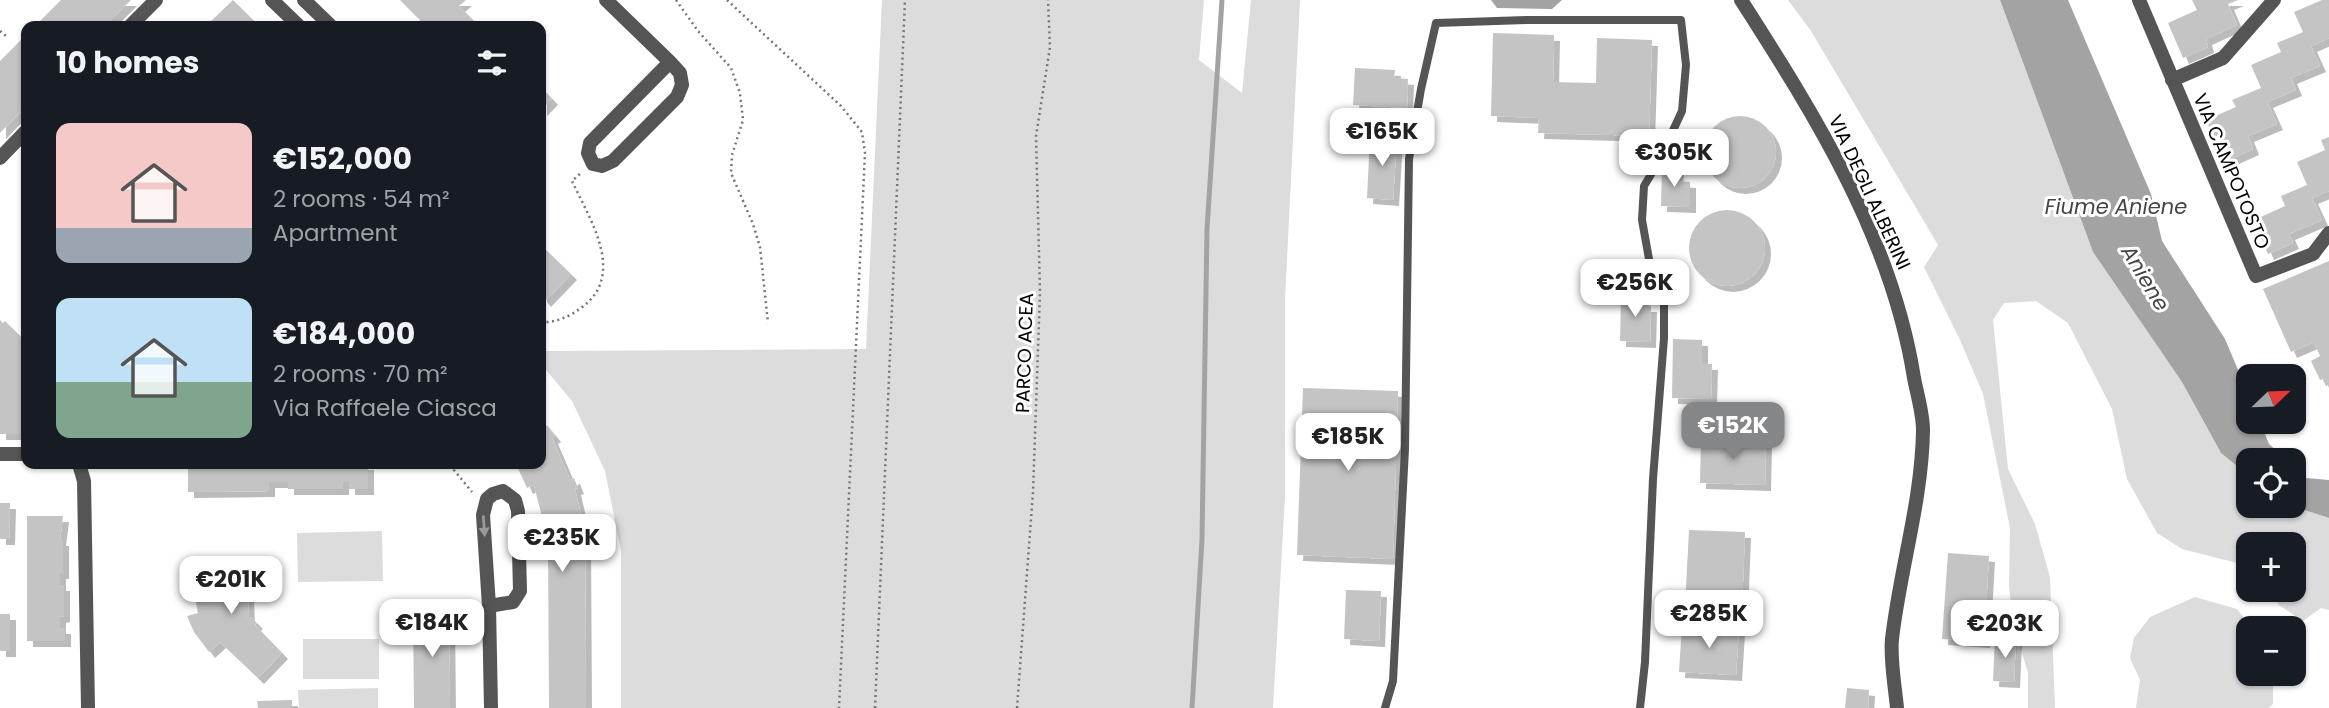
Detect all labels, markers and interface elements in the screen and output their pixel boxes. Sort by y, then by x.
text: 10 homes [56,41,200,84]
icon: filters [473,44,511,82]
street label: VIA CAMPOTOSTO [2187,89,2277,253]
pin: €165K [1333,108,1431,168]
street label: VIA DEGLI ALBERINI [1822,110,1917,274]
text: €165K [1346,115,1418,147]
pin: €305K [1625,130,1723,189]
text: €305K [1635,136,1713,168]
text: €152,000 [273,137,412,180]
icon: home [112,151,196,235]
text: 2 rooms · 54 m² [273,183,450,215]
water label: Fiume Aniene [2045,192,2187,221]
text: Apartment [273,217,398,249]
water label: Aniene [2114,238,2176,316]
pin: €256K [1586,260,1684,319]
text: €256K [1596,266,1674,298]
street label: PARCO ACEA [1009,292,1040,413]
text: €184,000 [273,312,415,355]
icon: home [112,326,196,410]
text: 2 rooms · 70 m² [273,358,448,390]
north arrow [2236,364,2306,434]
map controls [2236,364,2306,686]
text: Via Raffaele Ciasca [273,392,497,424]
pin: €152K [1684,402,1782,462]
text: €152K [1697,409,1769,441]
pin: €185K [1299,414,1397,473]
text: €185K [1312,420,1384,452]
button: locate [2236,448,2306,518]
pin: €235K [513,514,611,574]
one-way arrow [479,516,490,538]
text: €235K [524,521,600,553]
button: + [2236,532,2306,602]
pin: €201K [182,556,280,616]
text: €201K [195,563,267,595]
pin: €285K [1660,590,1758,650]
text: €285K [1670,597,1748,629]
pin: €184K [383,600,481,659]
pin: €203K [1956,600,2054,660]
text: €184K [395,606,469,638]
text: €203K [1967,607,2043,639]
button: − [2236,616,2306,686]

